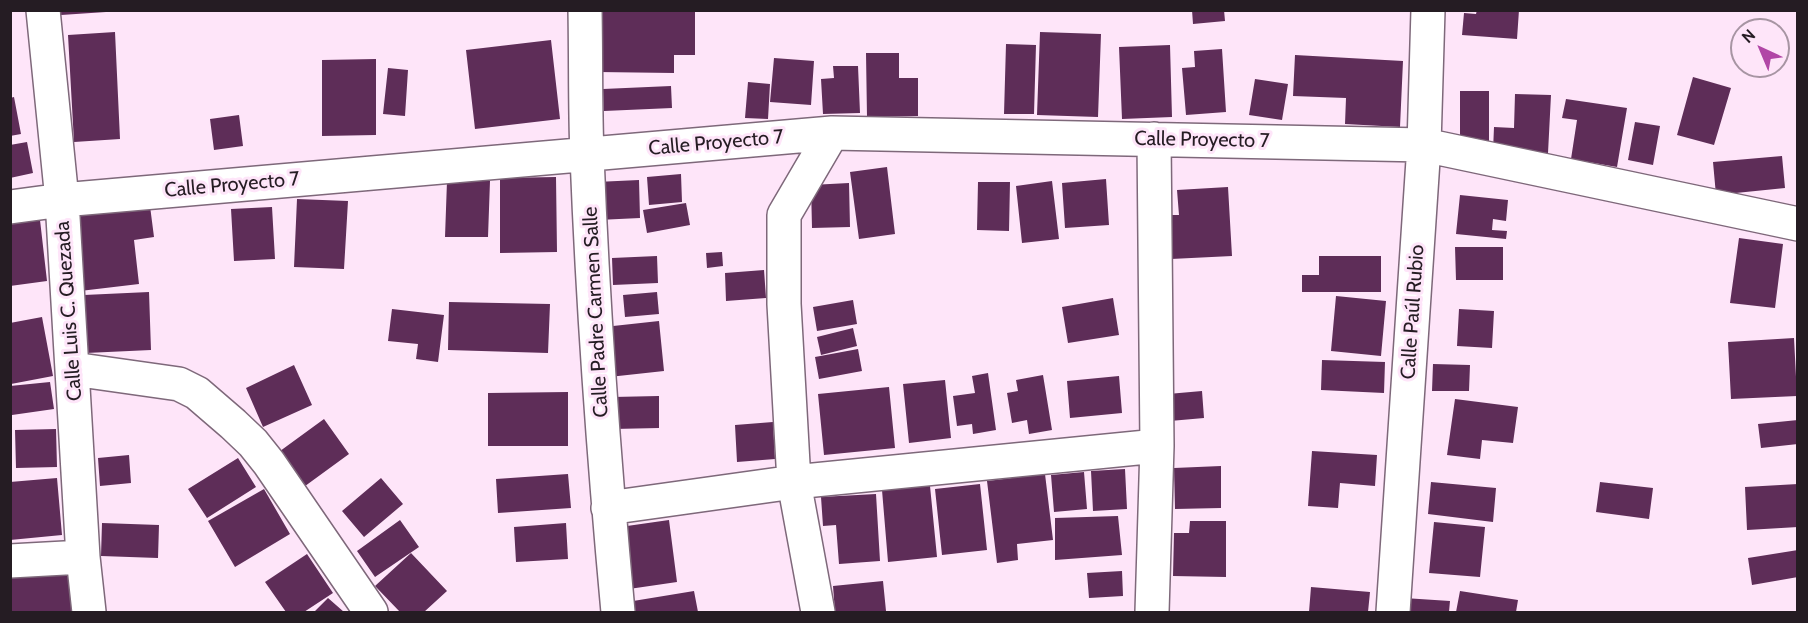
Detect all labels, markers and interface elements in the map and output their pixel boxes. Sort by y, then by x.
north arrow [1730,18,1790,78]
text: N [1738,25,1759,47]
street label: Calle Proyecto 7 [647,125,785,161]
street label: Calle Proyecto 7 [1134,127,1270,153]
street label: Calle Proyecto 7 [163,167,301,203]
street label: Calle Padre Carmen Salle [578,206,614,418]
street label: Calle Luis C. Quezada [51,220,87,402]
street label: Calle Paúl Rubio [1396,244,1430,380]

